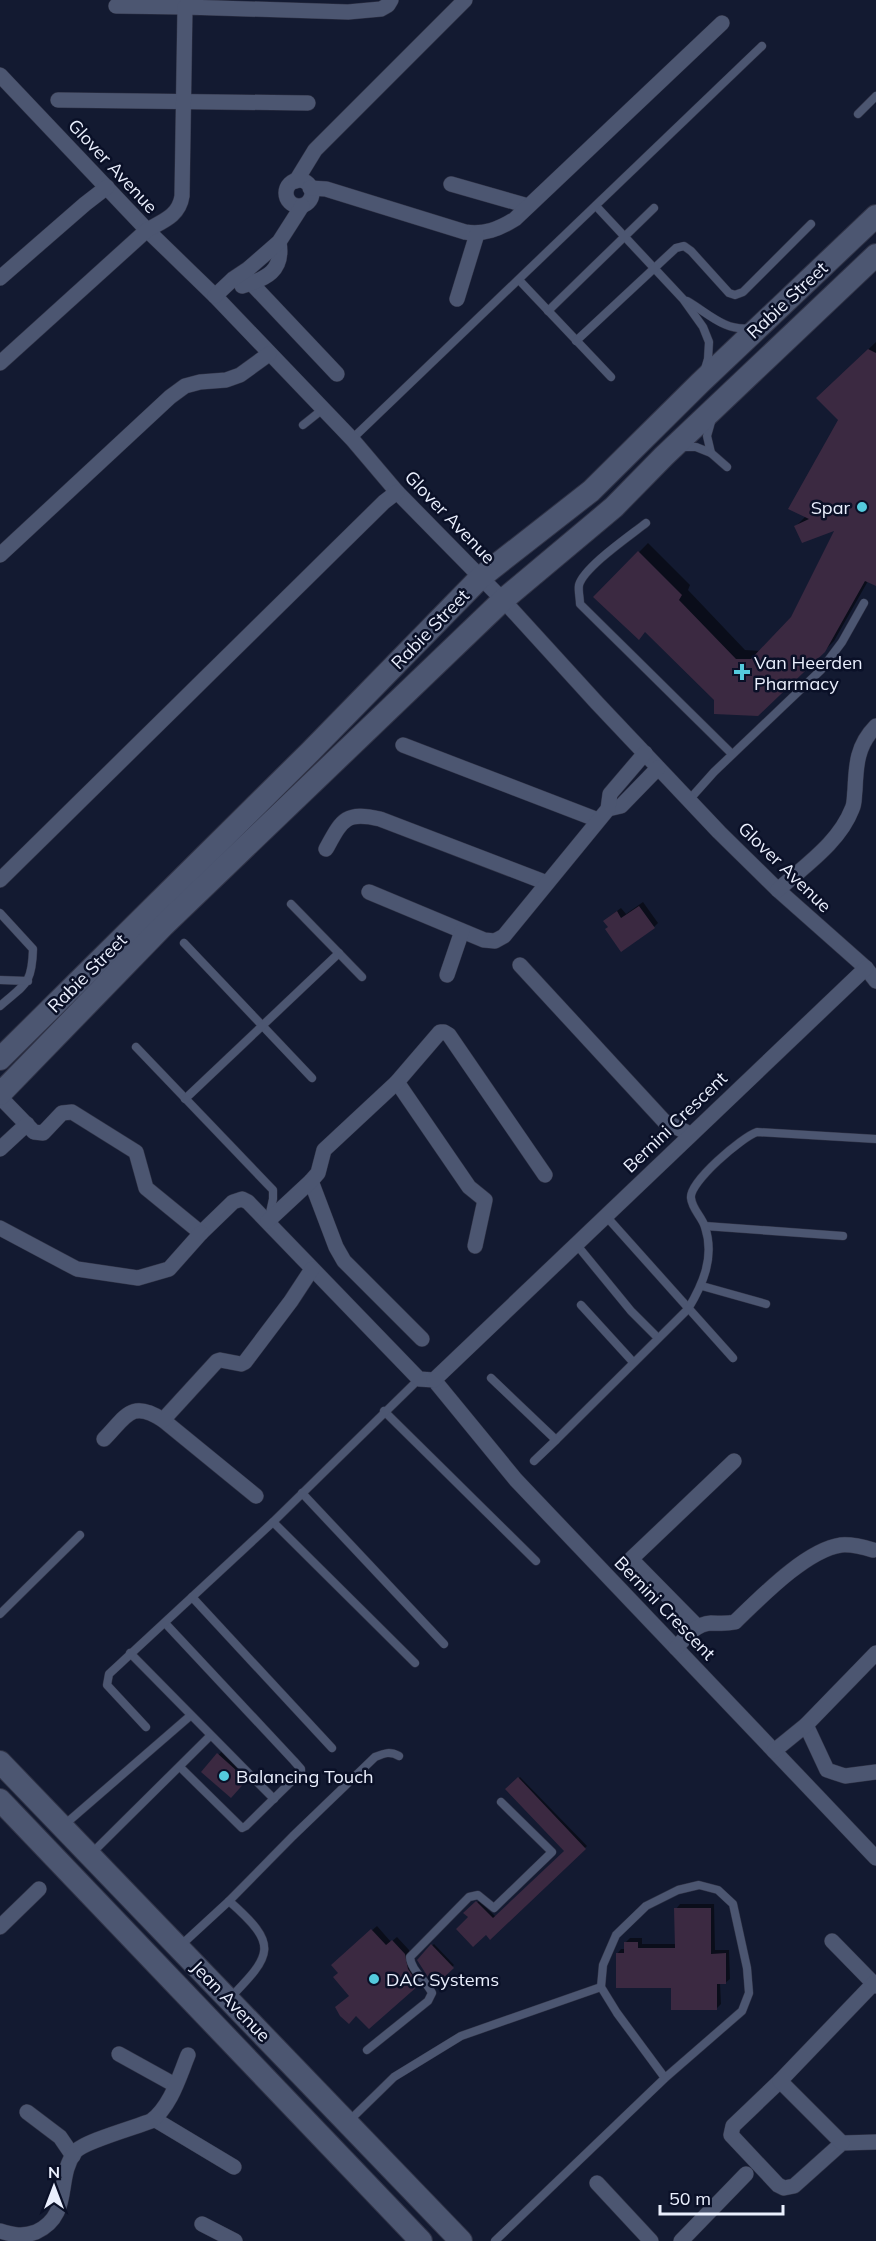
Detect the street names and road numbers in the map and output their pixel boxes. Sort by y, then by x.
street label: Glover Avenue [63,114,163,218]
street label: Rabie Street [742,257,832,343]
street label: Glover Avenue [400,466,500,568]
street label: Rabie Street [386,584,474,674]
street label: Glover Avenue [734,817,836,917]
street label: Rabie Street [43,929,131,1017]
street label: Bernini Crescent [618,1067,732,1177]
street label: Bernini Crescent [610,1551,720,1665]
street label: Jean Avenue [186,1955,276,2047]

